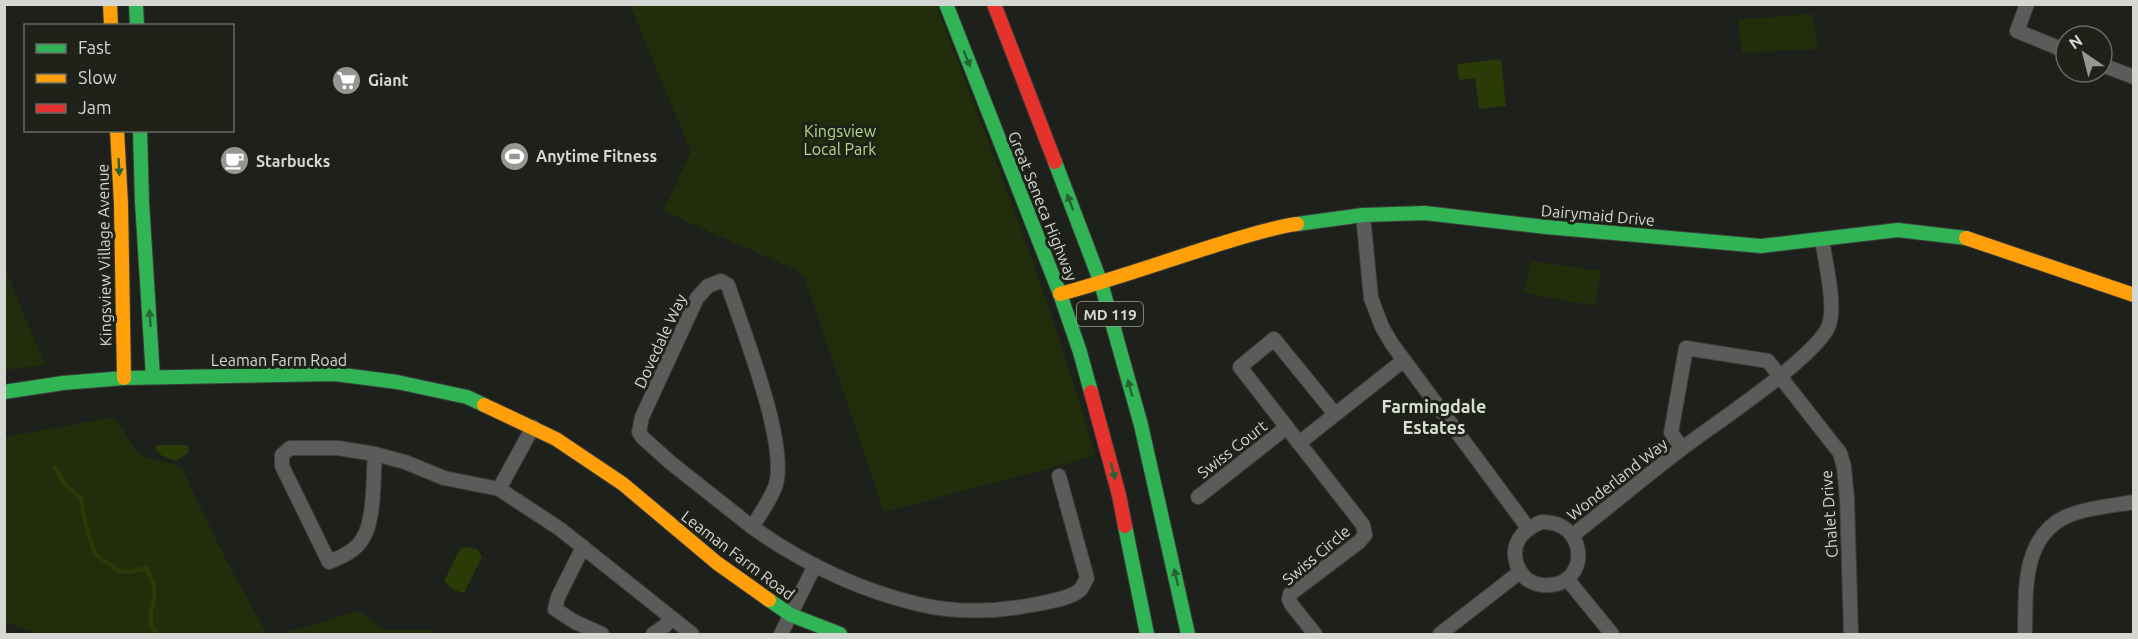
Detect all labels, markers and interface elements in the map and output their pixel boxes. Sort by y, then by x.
legend [24,24,234,132]
north arrow [2054,24,2114,84]
text: N [2065,31,2085,53]
text: Fast [78,37,111,57]
one-way arrow [963,50,972,68]
supermarket icon: Giant [331,64,363,96]
text: Slow [78,67,117,87]
place label: Giant [368,71,409,89]
text: Jam [78,97,112,117]
park label: Kingsview Local Park [804,122,877,158]
street label: Great Seneca Highway [1005,129,1081,284]
sports icon: Anytime Fitness [499,140,531,172]
cafe icon: Starbucks [219,145,251,177]
place label: Anytime Fitness [536,147,657,165]
place label: Starbucks [256,152,330,170]
one-way arrow [115,158,124,177]
street label: Kingsview Village Avenue [93,164,115,346]
one-way arrow [1065,193,1075,211]
street label: Dairymaid Drive [1540,201,1656,229]
street label: Dovedale Way [630,291,690,391]
road number: MD 119 [1077,302,1143,326]
one-way arrow [145,309,155,328]
street label: Leaman Farm Road [211,351,347,369]
one-way arrow [1125,378,1135,397]
district label: Farmingdale Estates [1382,396,1486,437]
street label: Swiss Court [1194,416,1271,482]
street label: Wonderland Way [1563,434,1671,524]
one-way arrow [1108,461,1118,480]
street label: Chalet Drive [1817,469,1841,559]
street label: Leaman Farm Road [678,507,798,603]
street label: Swiss Circle [1279,522,1353,588]
one-way arrow [1170,568,1180,586]

